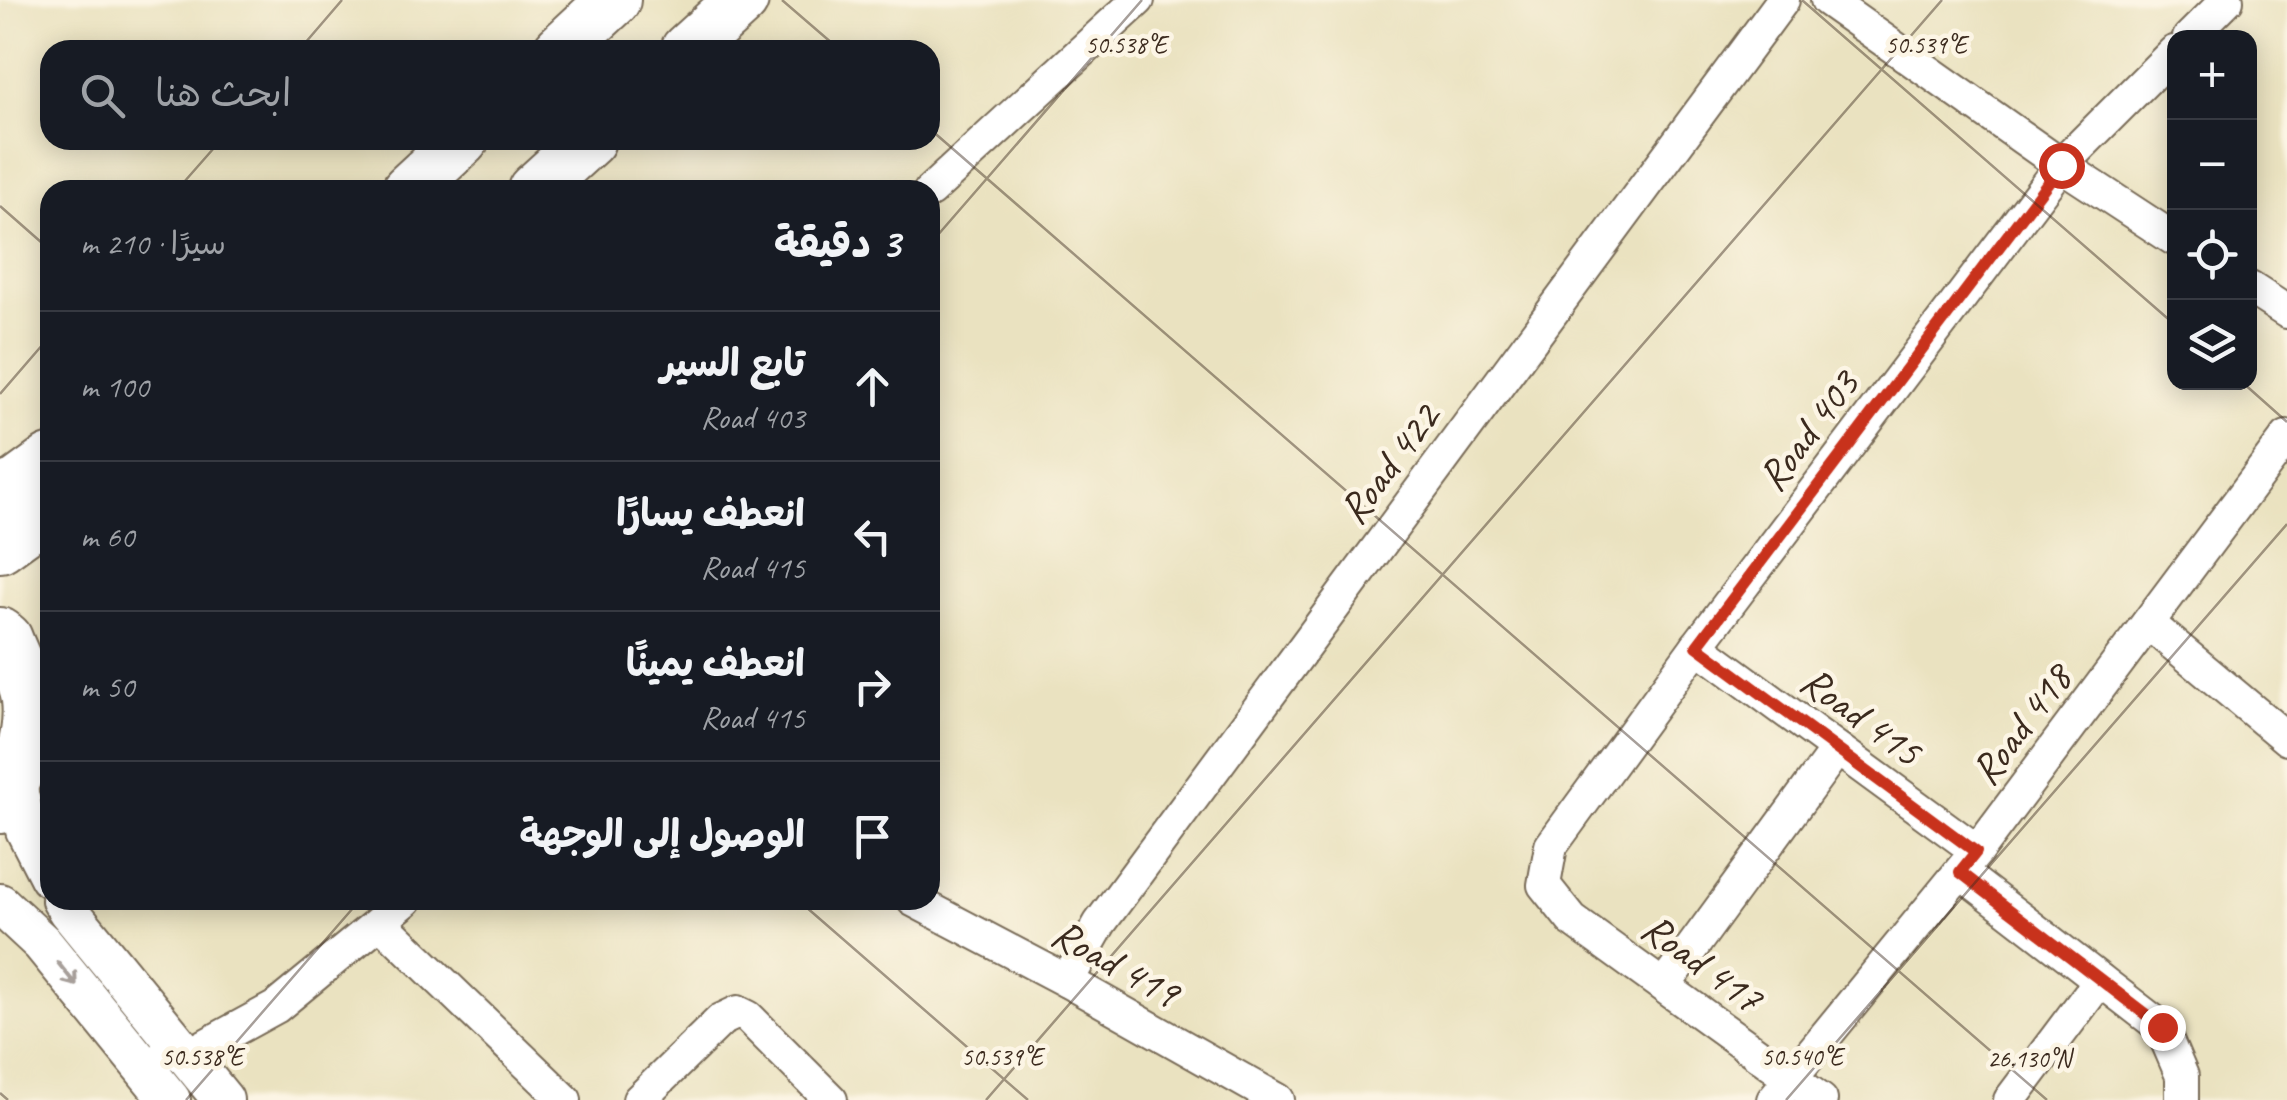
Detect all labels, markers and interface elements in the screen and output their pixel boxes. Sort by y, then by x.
text: 50.538°E [1085,29,1170,61]
text: 50.539°E [1885,29,1970,61]
map controls [2167,30,2257,390]
button: + [2167,30,2257,120]
search box [40,40,940,150]
icon: search [75,68,130,123]
text: ابحث هنا [155,70,291,117]
button: − [2167,120,2257,210]
route start [2039,143,2085,189]
button: locate [2167,210,2257,300]
text: 3 دقيقة [774,217,900,270]
text: سيرًا · 210 m [80,223,226,264]
button: layers [2167,300,2257,390]
text: تابع السير [660,340,805,387]
street label: Road 403 [1746,358,1872,502]
icon: ahead [845,359,900,414]
text: 100 m [80,366,149,407]
street label: Road 422 [1327,391,1453,535]
text: Road 403 [700,397,805,438]
text: انعطف يسارًا [616,490,805,537]
icon: left [845,509,900,564]
text: 60 m [80,516,134,557]
text: Road 415 [700,547,805,588]
text: انعطف يمينًا [626,640,805,687]
street label: Road 418 [1959,651,2086,796]
street label: Road 415 [1790,654,1934,779]
icon: right [845,659,900,714]
text: 50 m [80,666,134,707]
text: Road 415 [700,697,805,738]
icon: arrive [845,809,900,864]
text: الوصول إلى الوجهة [519,811,805,858]
street label: Road 417 [1631,901,1775,1026]
street label: Road 419 [1042,907,1191,1021]
one-way arrow [56,961,78,987]
route end [2140,1005,2186,1051]
text: 50.538°E [161,1041,246,1073]
text: 50.539°E [961,1041,1046,1073]
text: 50.540°E [1761,1041,1846,1073]
text: 26.130°N [1987,1043,2075,1075]

